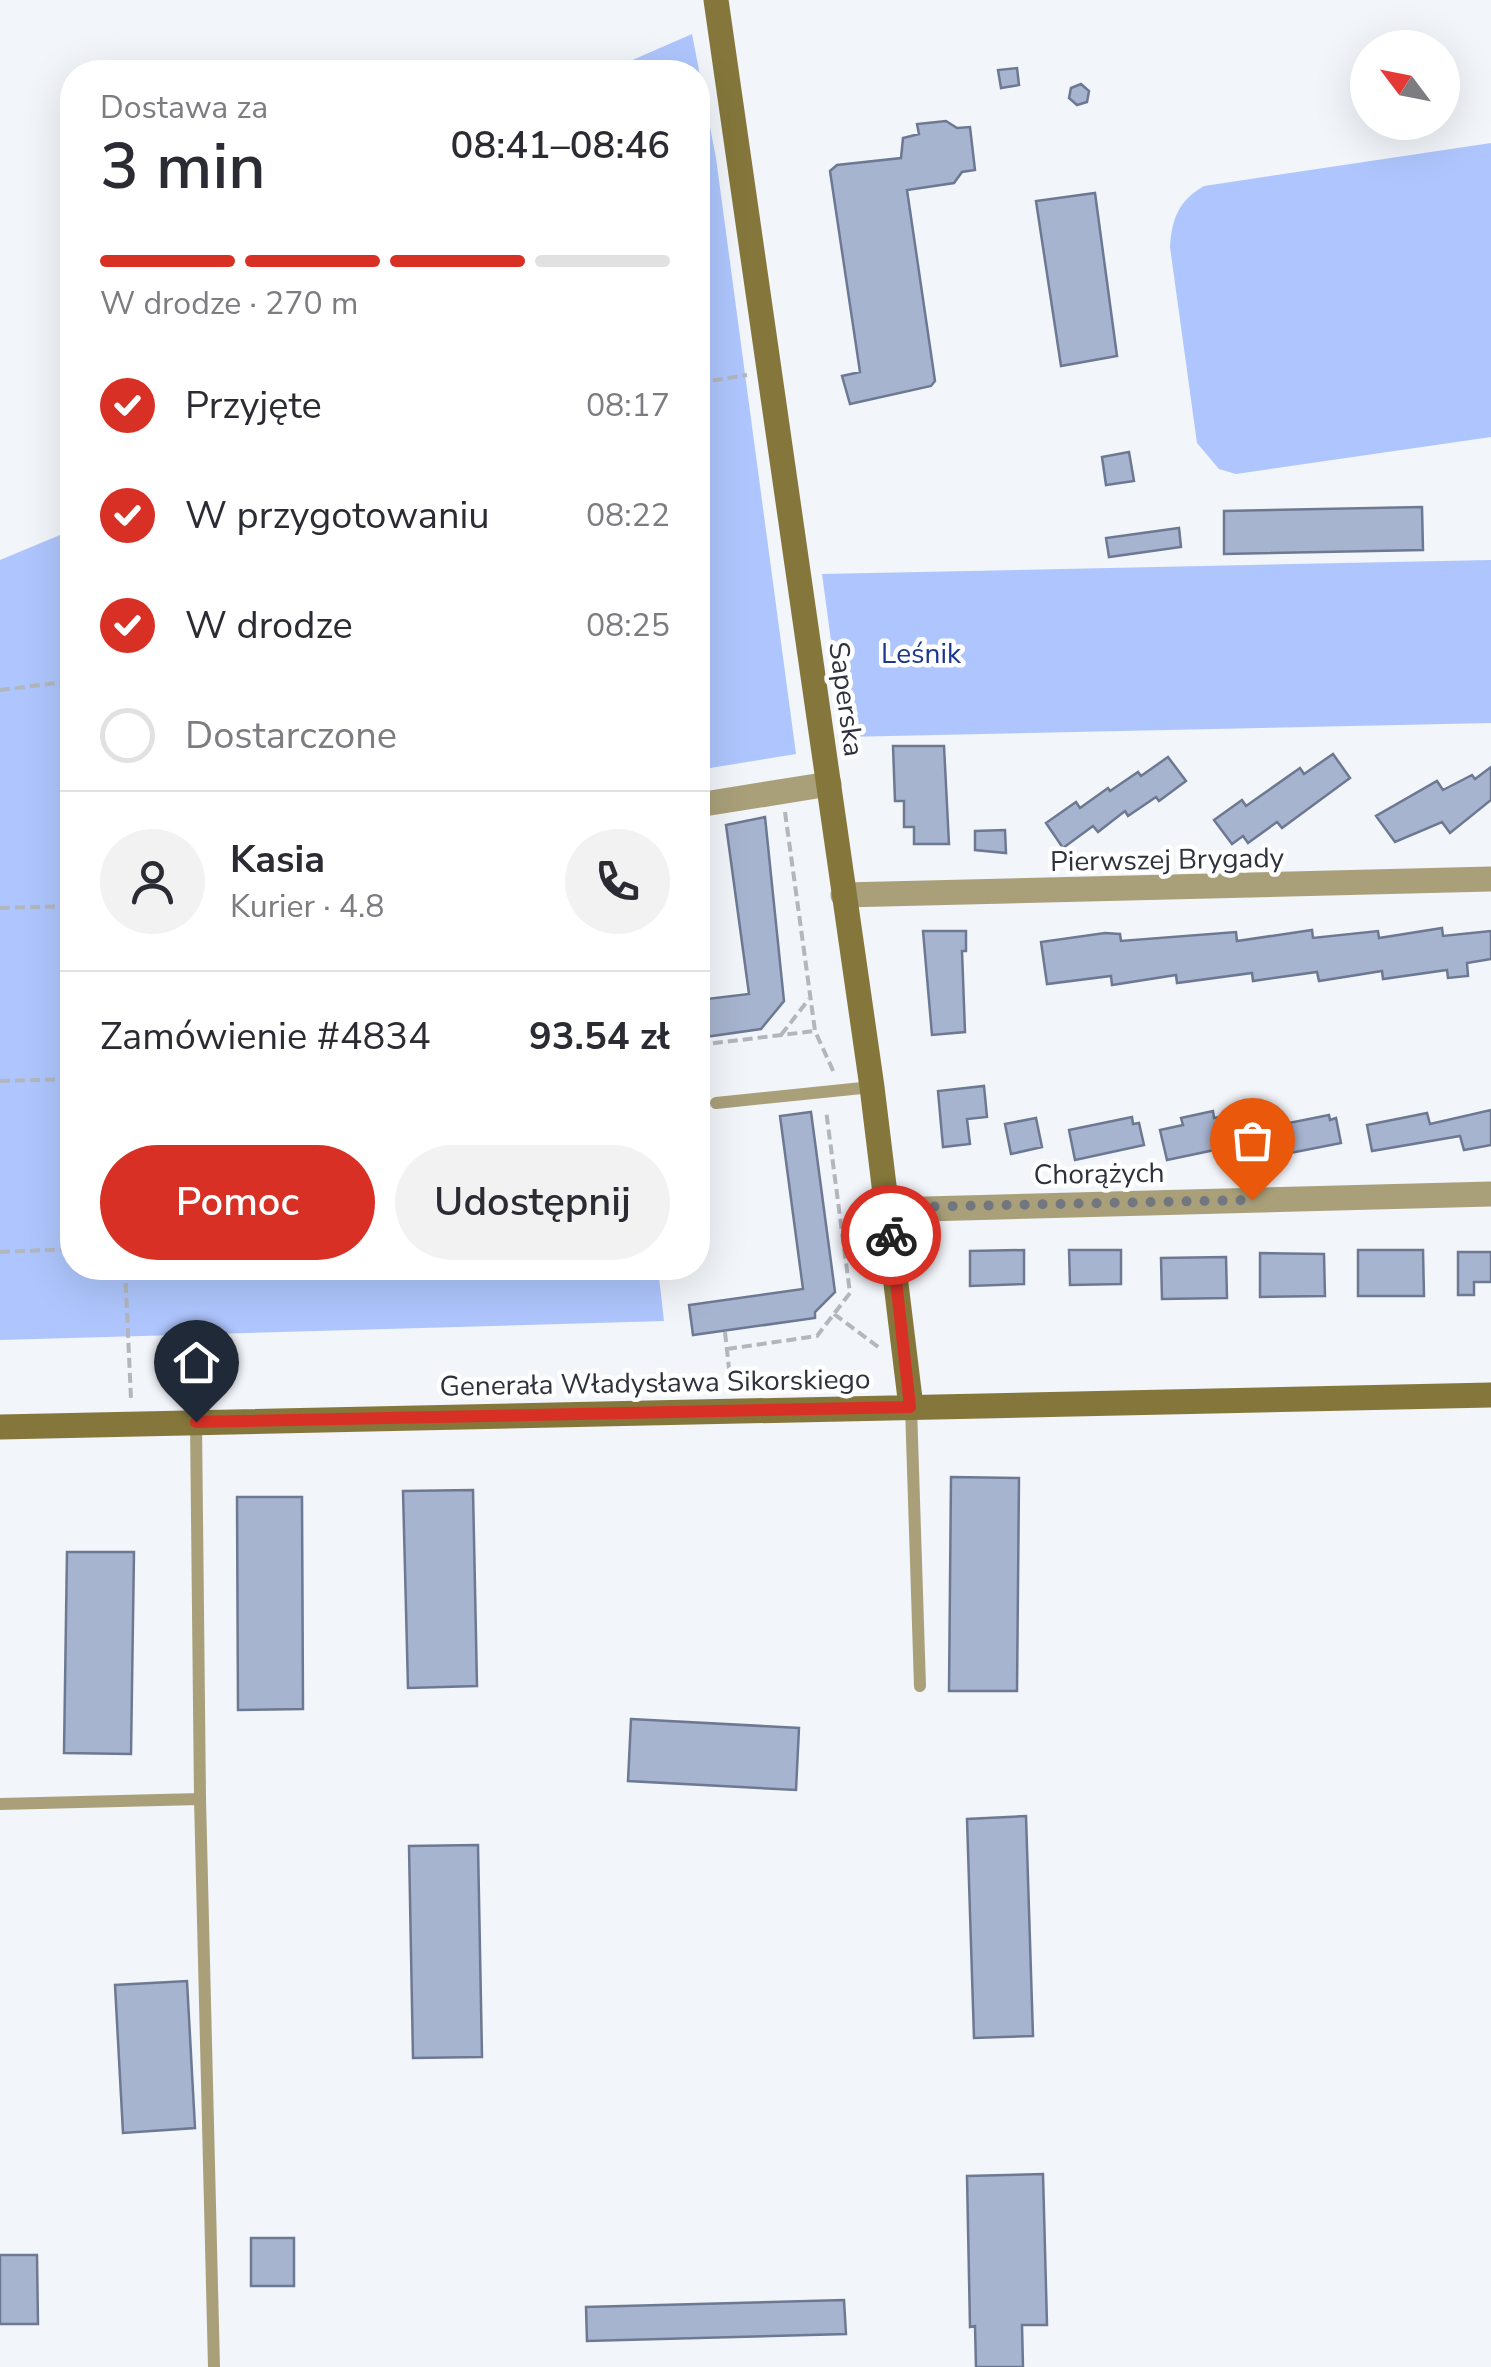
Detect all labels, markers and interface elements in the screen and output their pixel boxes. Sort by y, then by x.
north arrow [1350,30,1460,140]
map controls [1350,30,1460,140]
text: Dostawa za [100,86,268,129]
text: 08:41–08:46 [451,120,670,171]
text: 3 min [100,122,266,211]
text: W drodze · 270 m [100,282,358,325]
icon: check [100,378,155,433]
text: Przyjęte [185,380,322,431]
text: 08:17 [586,384,670,427]
icon: check [100,488,155,543]
text: W przygotowaniu [185,490,490,541]
text: 08:22 [586,494,670,537]
icon: check [100,598,155,653]
text: W drodze [185,600,353,651]
text: 08:25 [586,604,670,647]
park label: Leśnik [881,635,962,673]
street label: Saperska [819,639,873,759]
text: Dostarczone [185,710,397,761]
button: person [100,829,205,934]
button: phone [565,829,670,934]
text: Kasia [230,834,325,885]
street label: Pierwszej Brygady [1050,839,1285,881]
text: Kurier · 4.8 [230,885,384,928]
text: Zamówienie #4834 [100,1011,431,1062]
text: 93.54 zł [529,1011,670,1062]
pin [1210,1098,1295,1201]
icon: bag [1225,1113,1280,1168]
button: Pomoc [100,1145,375,1260]
button: Udostępnij [395,1145,670,1260]
street label: Chorążych [1033,1154,1165,1194]
courier [841,1185,941,1285]
icon: bike [864,1208,919,1263]
pin [154,1320,239,1423]
icon: home [169,1335,224,1390]
street label: Generała Władysława Sikorskiego [439,1360,871,1406]

